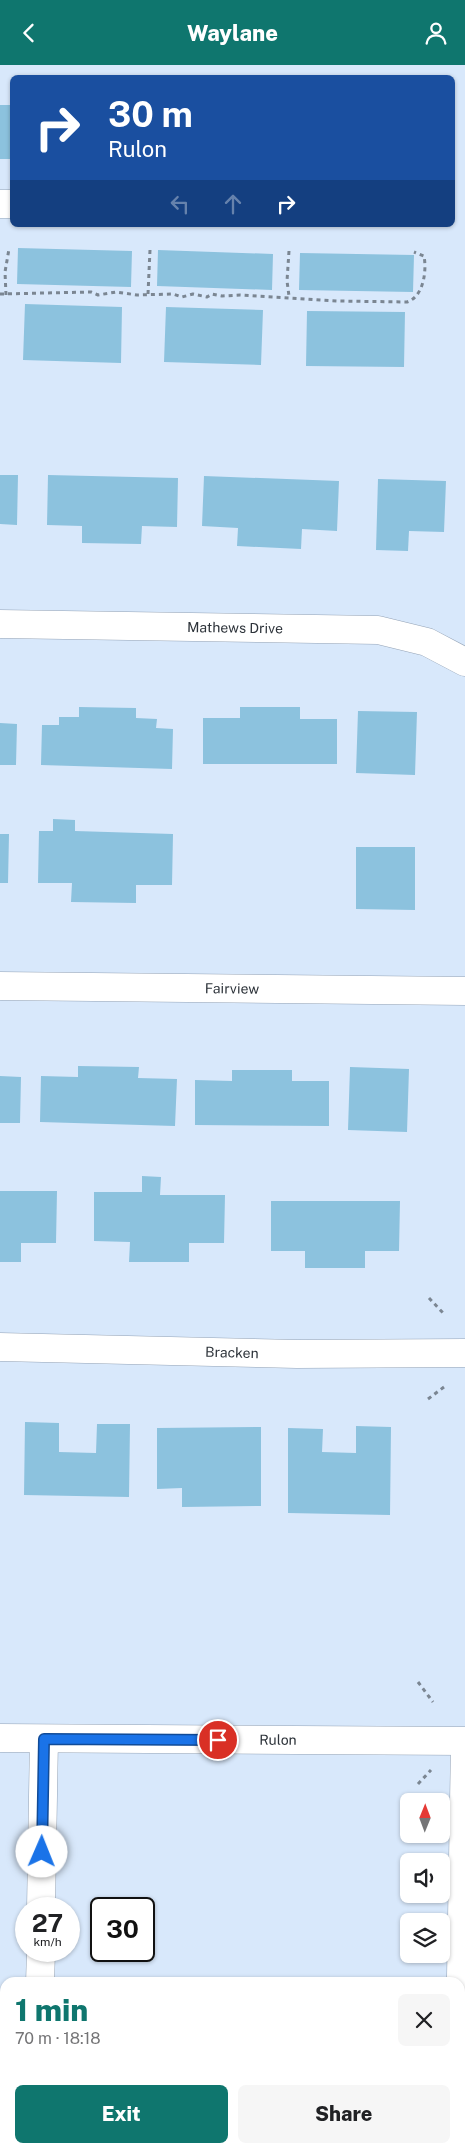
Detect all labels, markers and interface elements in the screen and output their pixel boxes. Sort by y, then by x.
icon: back [15,19,43,47]
icon: person [422,19,450,47]
text: Waylane [187,20,278,46]
text: 30 m [108,94,193,135]
icon: right [25,95,90,160]
text: Rulon [108,136,167,162]
icon: left [166,190,194,218]
icon: ahead [219,190,247,218]
icon: right [272,190,300,218]
street label: Mathews Drive [187,619,283,636]
street label: Fairview [205,980,259,997]
street label: Bracken [205,1344,259,1361]
pin [197,1719,239,1761]
icon: arrive [204,1726,232,1754]
street label: Rulon [259,1732,297,1748]
north arrow [400,1793,450,1843]
map controls [400,1793,450,1963]
position arrow [15,1825,67,1877]
button: sound [400,1853,450,1903]
speed limit sign: 30 [90,1897,155,1962]
text: 27 [32,1908,63,1938]
button: layers [400,1913,450,1963]
text: km/h [33,1935,62,1949]
text: 1 min [15,1992,88,2028]
button: close [398,1994,450,2046]
text: 70 m · 18:18 [15,2029,101,2048]
button: Exit [15,2085,228,2143]
button: Share [238,2085,450,2143]

